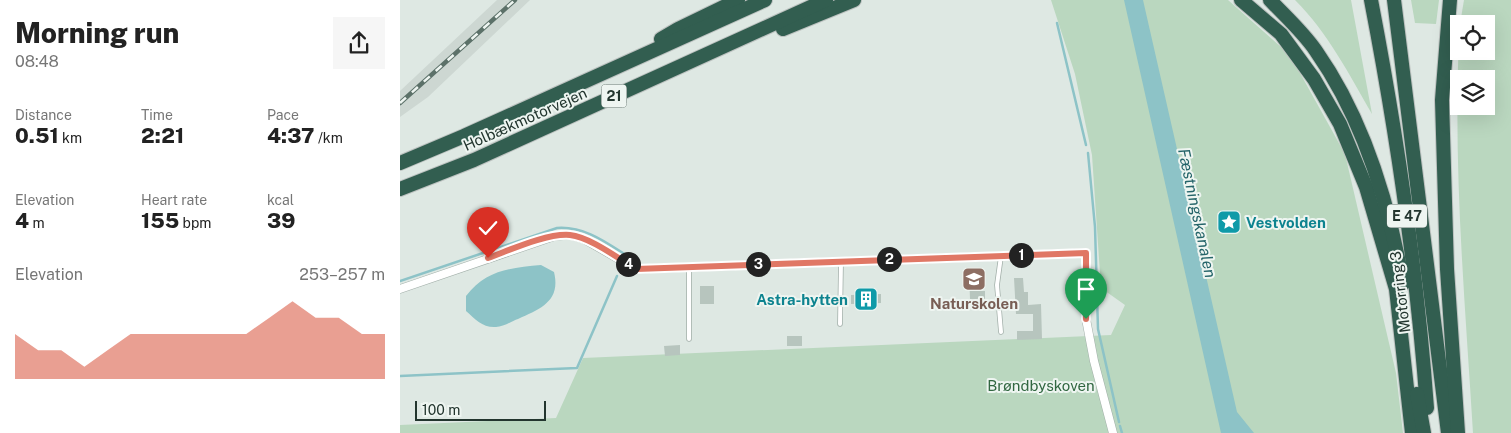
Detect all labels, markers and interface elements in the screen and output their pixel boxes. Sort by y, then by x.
map controls [1450,15,1495,115]
button: locate [1450,15,1495,60]
text: Morning run [15,16,179,49]
button: share [333,17,385,69]
text: 08:48 [15,52,59,71]
button: layers [1450,70,1495,115]
street label: Holbækmotorvejen [461,84,589,154]
road number: 21 [602,84,626,108]
text: Distance [15,107,72,123]
text: Time [141,107,173,123]
text: Pace [267,107,299,123]
text: 0.51 [15,123,59,148]
text: 2:21 [141,123,184,148]
text: 4:37 [267,123,315,148]
text: km [59,130,82,146]
text: /km [315,130,343,146]
water label: Fæstningskanalen [1174,147,1220,280]
text: Elevation [15,192,74,208]
text: Heart rate [141,192,207,208]
text: kcal [267,192,294,208]
road number: E 47 [1387,205,1427,228]
pin [467,207,509,258]
text: 4 [15,208,29,233]
text: 155 [141,208,179,233]
text: 39 [267,208,295,233]
place icon: Vestvolden [1216,209,1242,235]
icon: check [474,214,502,242]
place label: Vestvolden [1246,214,1326,231]
text: m [29,215,45,231]
text: bpm [179,215,211,231]
pin: 1 [1008,242,1034,268]
pin: 2 [876,246,902,272]
text: 1 [1019,247,1025,263]
street label: Motorring 3 [1387,250,1413,334]
text: 2 [885,251,894,267]
pin: 4 [616,252,640,276]
pin: 3 [746,252,770,276]
text: 4 [624,256,633,272]
text: 3 [754,256,763,272]
text: Elevation [15,265,83,284]
text: 253–257 m [299,265,385,284]
school or university icon: Naturskolen [961,266,987,292]
pin [1065,268,1107,319]
icon: arrive [1072,275,1100,303]
building icon: Astra-hytten [853,286,879,312]
place label: Astra-hytten [756,291,848,308]
place label: Naturskolen [930,295,1018,312]
park label: Brøndbyskoven [987,377,1095,394]
scale bar [415,398,546,421]
text: 100 m [422,402,460,418]

